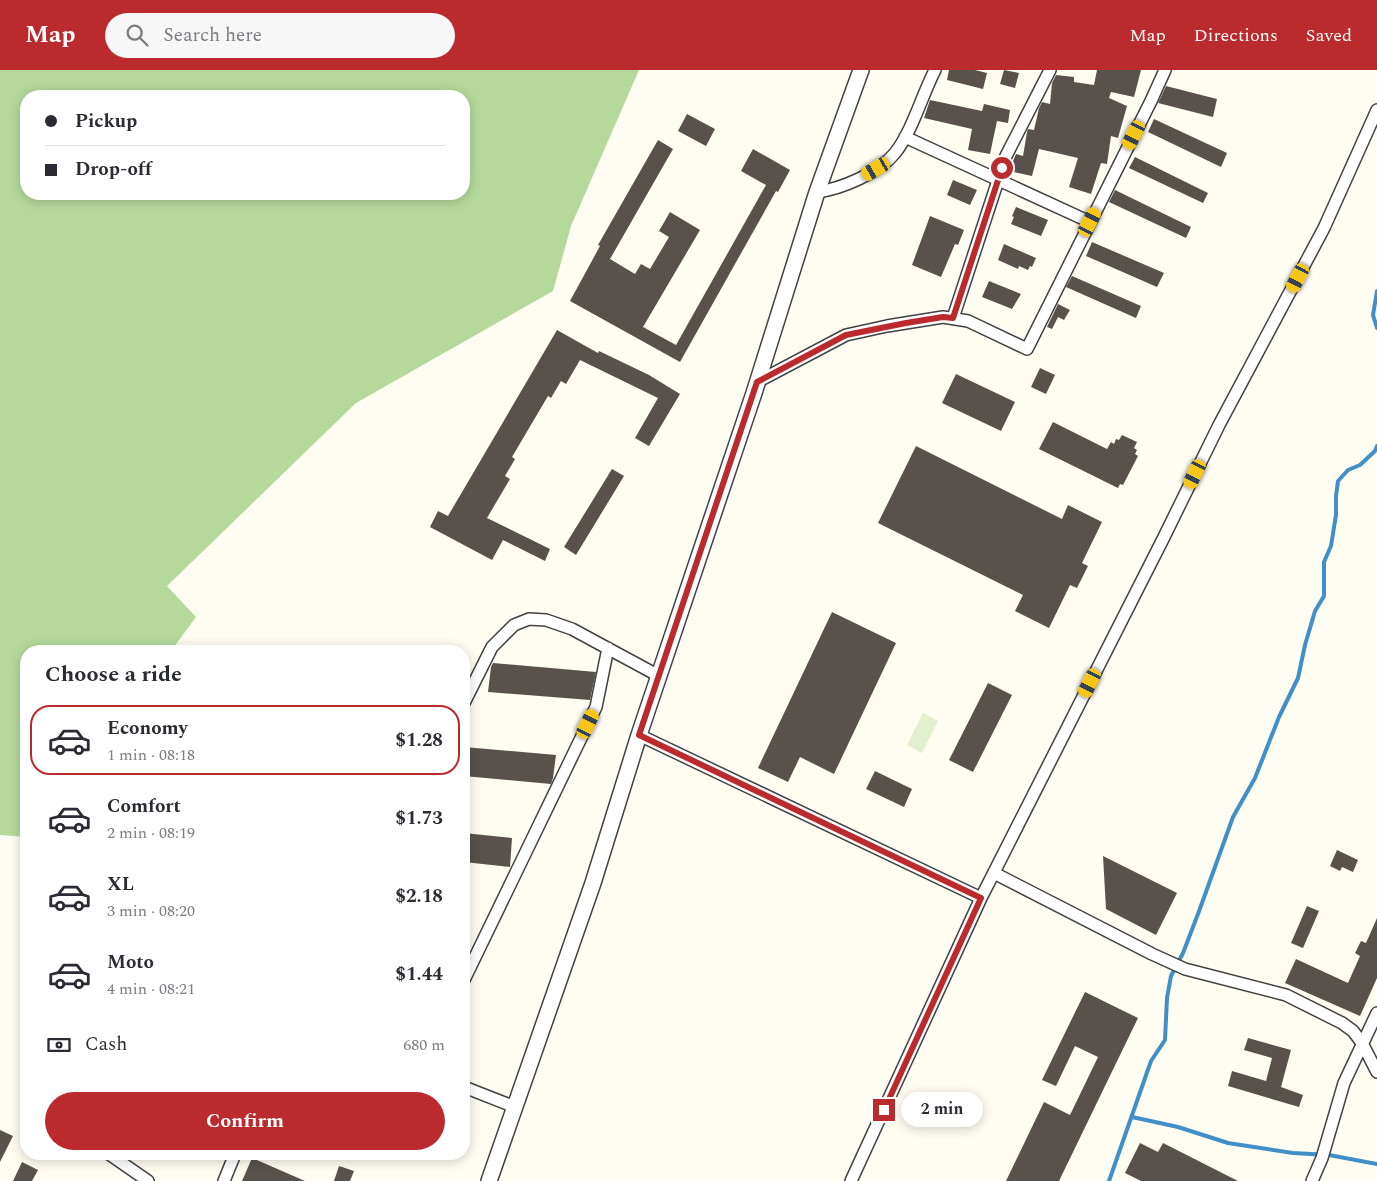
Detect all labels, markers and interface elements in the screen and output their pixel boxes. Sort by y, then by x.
search box [105,13,455,58]
text: Map [25,17,75,53]
icon: search [123,21,151,49]
text: Search here [163,21,262,50]
text: Map [1130,22,1166,49]
text: Directions [1194,22,1278,49]
text: Saved [1306,22,1352,49]
text: Pickup [75,107,137,136]
car [1120,118,1147,152]
text: Drop-off [75,155,152,184]
car [859,155,892,183]
route start [991,157,1013,179]
car [1076,205,1103,239]
car [1284,261,1311,295]
car [1181,457,1208,491]
text: Choose a ride [45,658,182,691]
car [1076,666,1103,700]
car [574,707,601,741]
text: Economy [107,714,188,743]
icon: car [47,718,92,763]
text: $1.28 [395,726,443,755]
text: 1 min · 08:18 [107,743,195,767]
text: Comfort [107,792,181,821]
icon: car [47,796,92,841]
text: $1.73 [395,804,443,833]
text: 2 min · 08:19 [107,821,195,845]
text: XL [107,870,134,899]
icon: car [47,874,92,919]
text: $2.18 [395,882,443,911]
text: 3 min · 08:20 [107,899,195,923]
text: Moto [107,948,154,977]
icon: car [47,952,92,997]
text: $1.44 [395,960,443,989]
text: 4 min · 08:21 [107,977,195,1001]
text: Cash [85,1030,127,1059]
icon: cash [45,1031,73,1059]
text: 680 m [403,1033,445,1057]
button: Confirm [45,1092,445,1150]
callout: 2 min [902,1092,984,1128]
text: 2 min [921,1097,963,1121]
route end [873,1099,895,1121]

